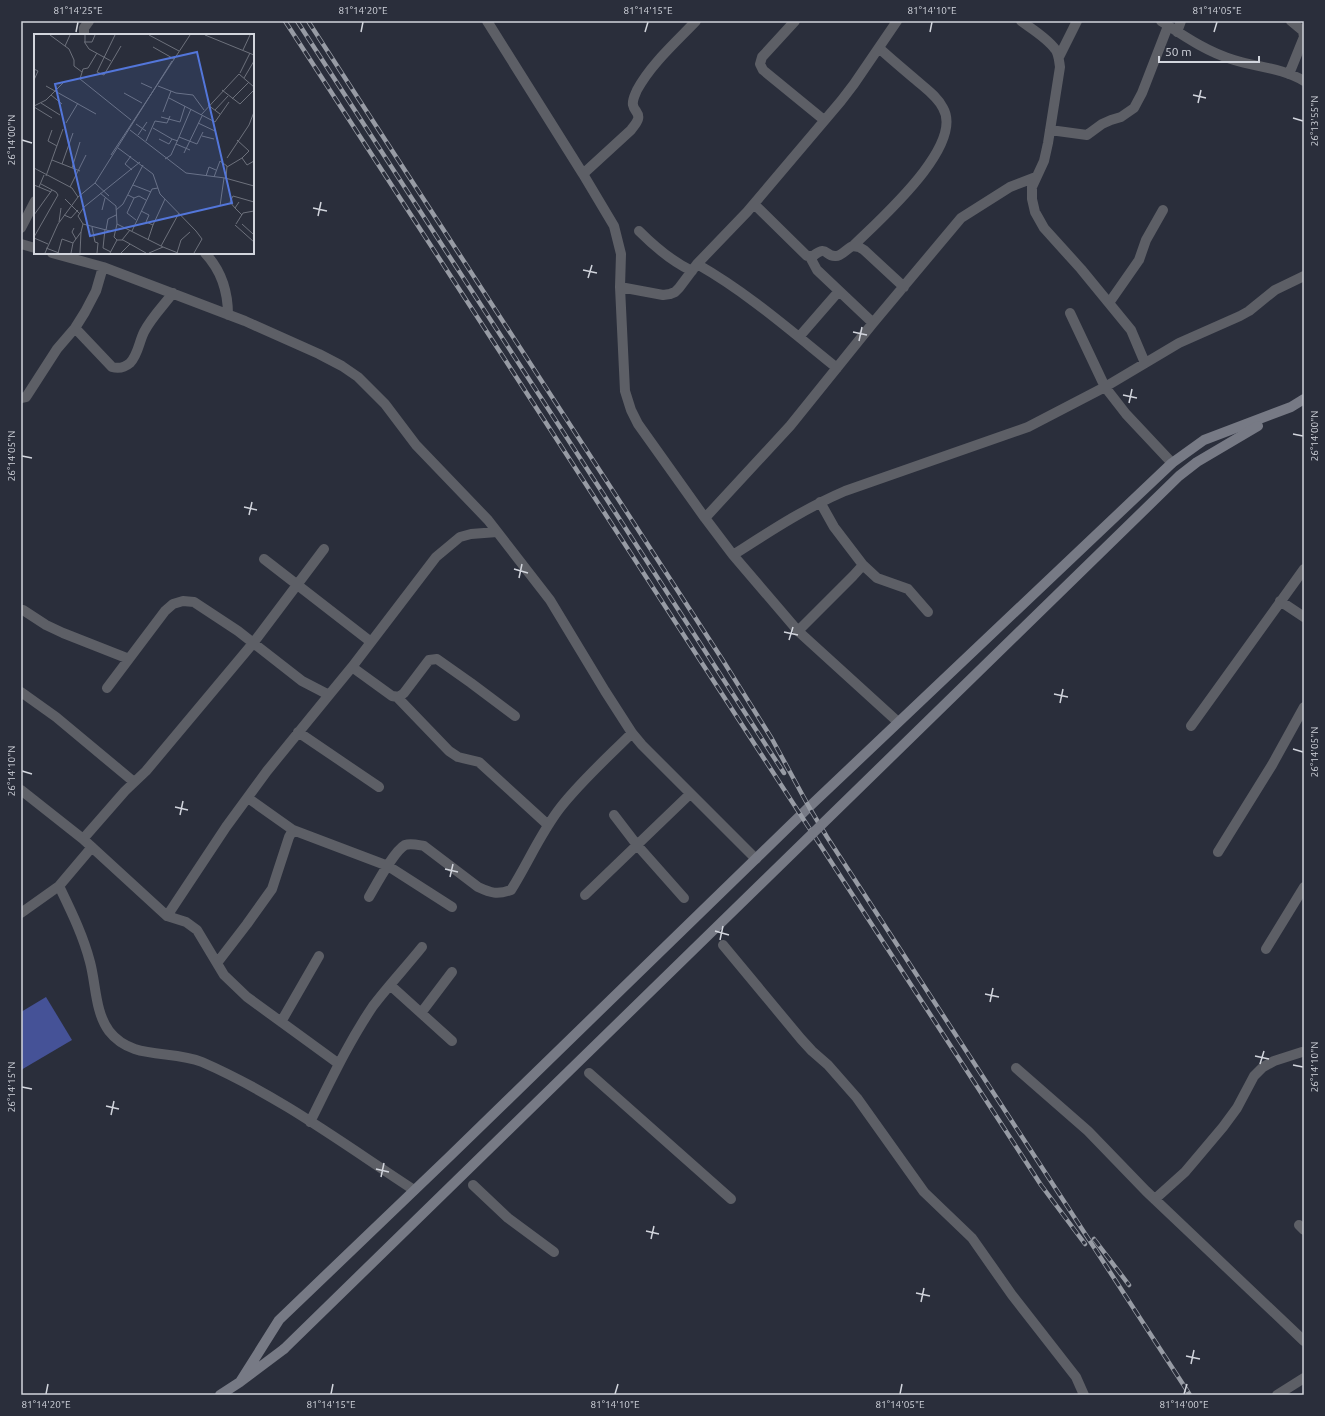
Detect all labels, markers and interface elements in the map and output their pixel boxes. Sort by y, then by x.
text: 81°14'25"E [53,5,103,16]
text: 81°14'20"E [338,5,388,16]
text: 81°14'15"E [623,5,673,16]
text: 81°14'10"E [907,5,957,16]
text: 81°14'05"E [1192,5,1242,16]
inset map [34,34,254,254]
scale bar [1159,38,1259,64]
text: 50 m [1165,45,1192,58]
text: 26°13'55"N [1309,96,1320,146]
text: 26°14'00"N [6,115,17,165]
text: 26°14'00"N [1309,411,1320,461]
text: 26°14'05"N [6,431,17,481]
text: 26°14'05"N [1309,727,1320,777]
text: 26°14'10"N [6,746,17,796]
text: 26°14'10"N [1309,1042,1320,1092]
text: 26°14'15"N [6,1062,17,1112]
text: 81°14'20"E [21,1399,71,1410]
text: 81°14'15"E [306,1399,356,1410]
text: 81°14'10"E [590,1399,640,1410]
text: 81°14'05"E [875,1399,925,1410]
text: 81°14'00"E [1159,1399,1209,1410]

